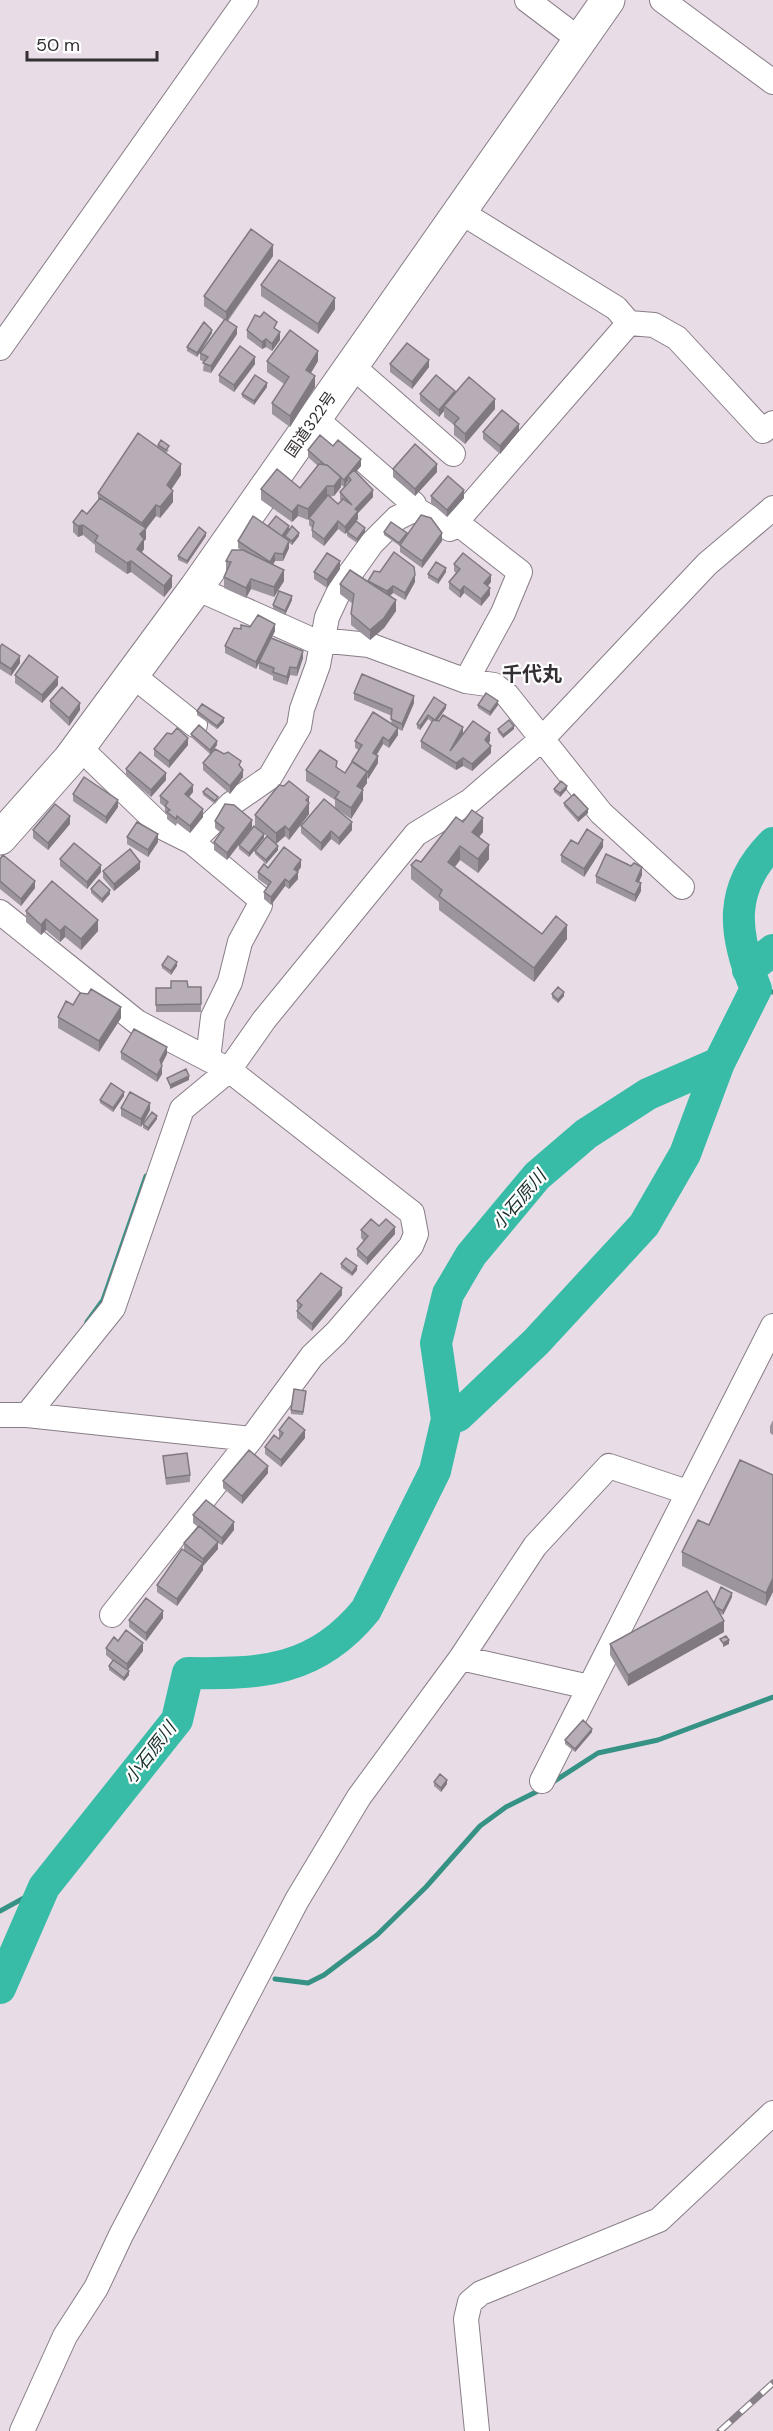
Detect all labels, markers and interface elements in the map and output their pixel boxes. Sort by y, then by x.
scale bar [27,24,158,62]
text: 50 m [36,33,80,57]
street label: 国道322号 [280,387,341,461]
district label: 千代丸 [502,661,562,687]
water label: 小石原川 [486,1163,553,1235]
water label: 小石原川 [118,1716,183,1789]

